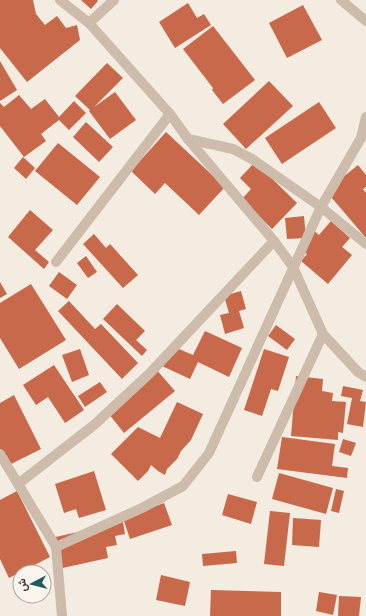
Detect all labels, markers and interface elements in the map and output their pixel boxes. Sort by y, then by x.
north arrow [12,564,52,604]
text: ش [15,578,30,593]

